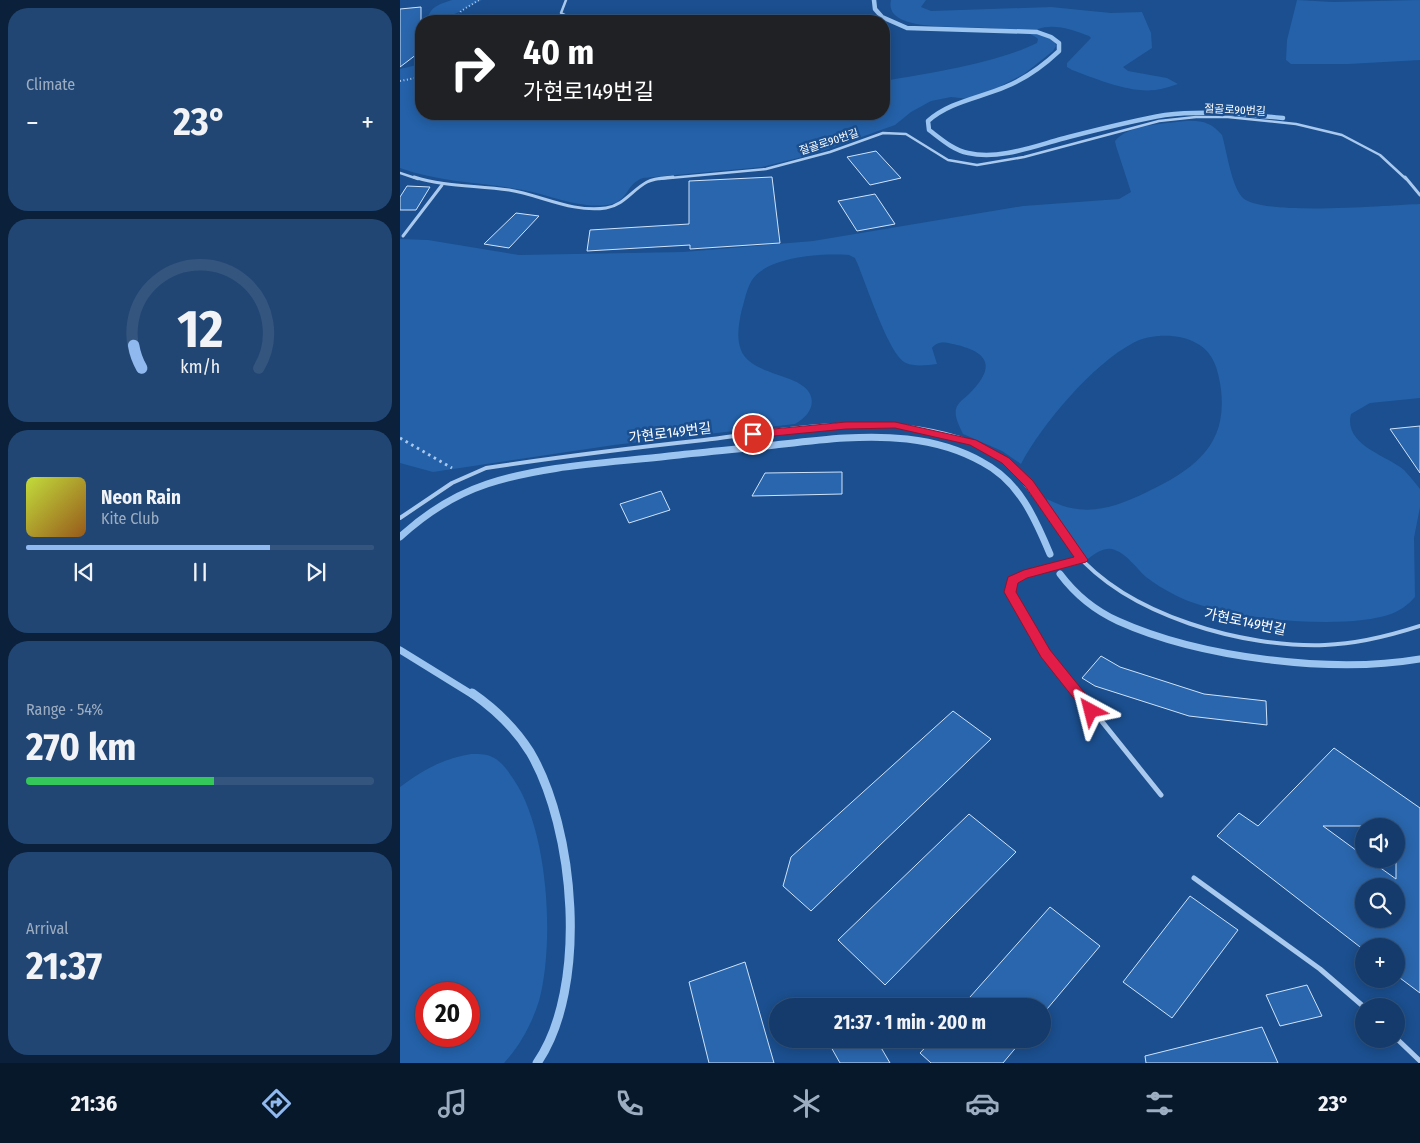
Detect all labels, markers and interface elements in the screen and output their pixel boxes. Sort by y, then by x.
text: 40 m [523,31,594,73]
icon: right [440,35,505,100]
text: Climate [26,75,75,94]
text: 가현로149번길 [523,78,654,105]
text: 23° [173,99,227,145]
street label: 절골로90번길 [1204,102,1266,118]
text: − [26,106,39,139]
text: + [361,106,374,139]
street label: 절골로90번길 [798,126,860,158]
text: 12 [177,298,223,361]
text: km/h [180,356,220,378]
pin [732,413,774,455]
street label: 가현로149번길 [628,419,712,447]
icon: arrive [739,420,767,448]
text: Neon Rain [101,486,181,509]
text: Kite Club [101,509,159,528]
icon: previous [70,558,98,586]
icon: pause [186,558,214,586]
icon: next [302,558,330,586]
street label: 가현로149번길 [1203,605,1287,639]
position arrow [1064,684,1116,736]
text: Range · 54% [26,700,103,719]
text: 270 km [26,724,136,770]
map controls [1355,818,1405,1048]
button: sound [1355,818,1405,868]
button: search [1355,878,1405,928]
text: Arrival [26,919,68,938]
button: + [1355,938,1405,988]
text: 21:37 [26,943,102,989]
speed limit sign: 20 [415,982,480,1047]
button: − [1355,998,1405,1048]
text: 21:37 · 1 min · 200 m [834,1011,986,1034]
icon: directions [259,1086,294,1121]
icon: music [435,1086,470,1121]
icon: phone [612,1086,647,1121]
icon: climate [789,1086,824,1121]
icon: car [965,1086,1000,1121]
icon: filters [1142,1086,1177,1121]
text: 21:36 [71,1090,117,1117]
text: 23° [1318,1090,1349,1117]

